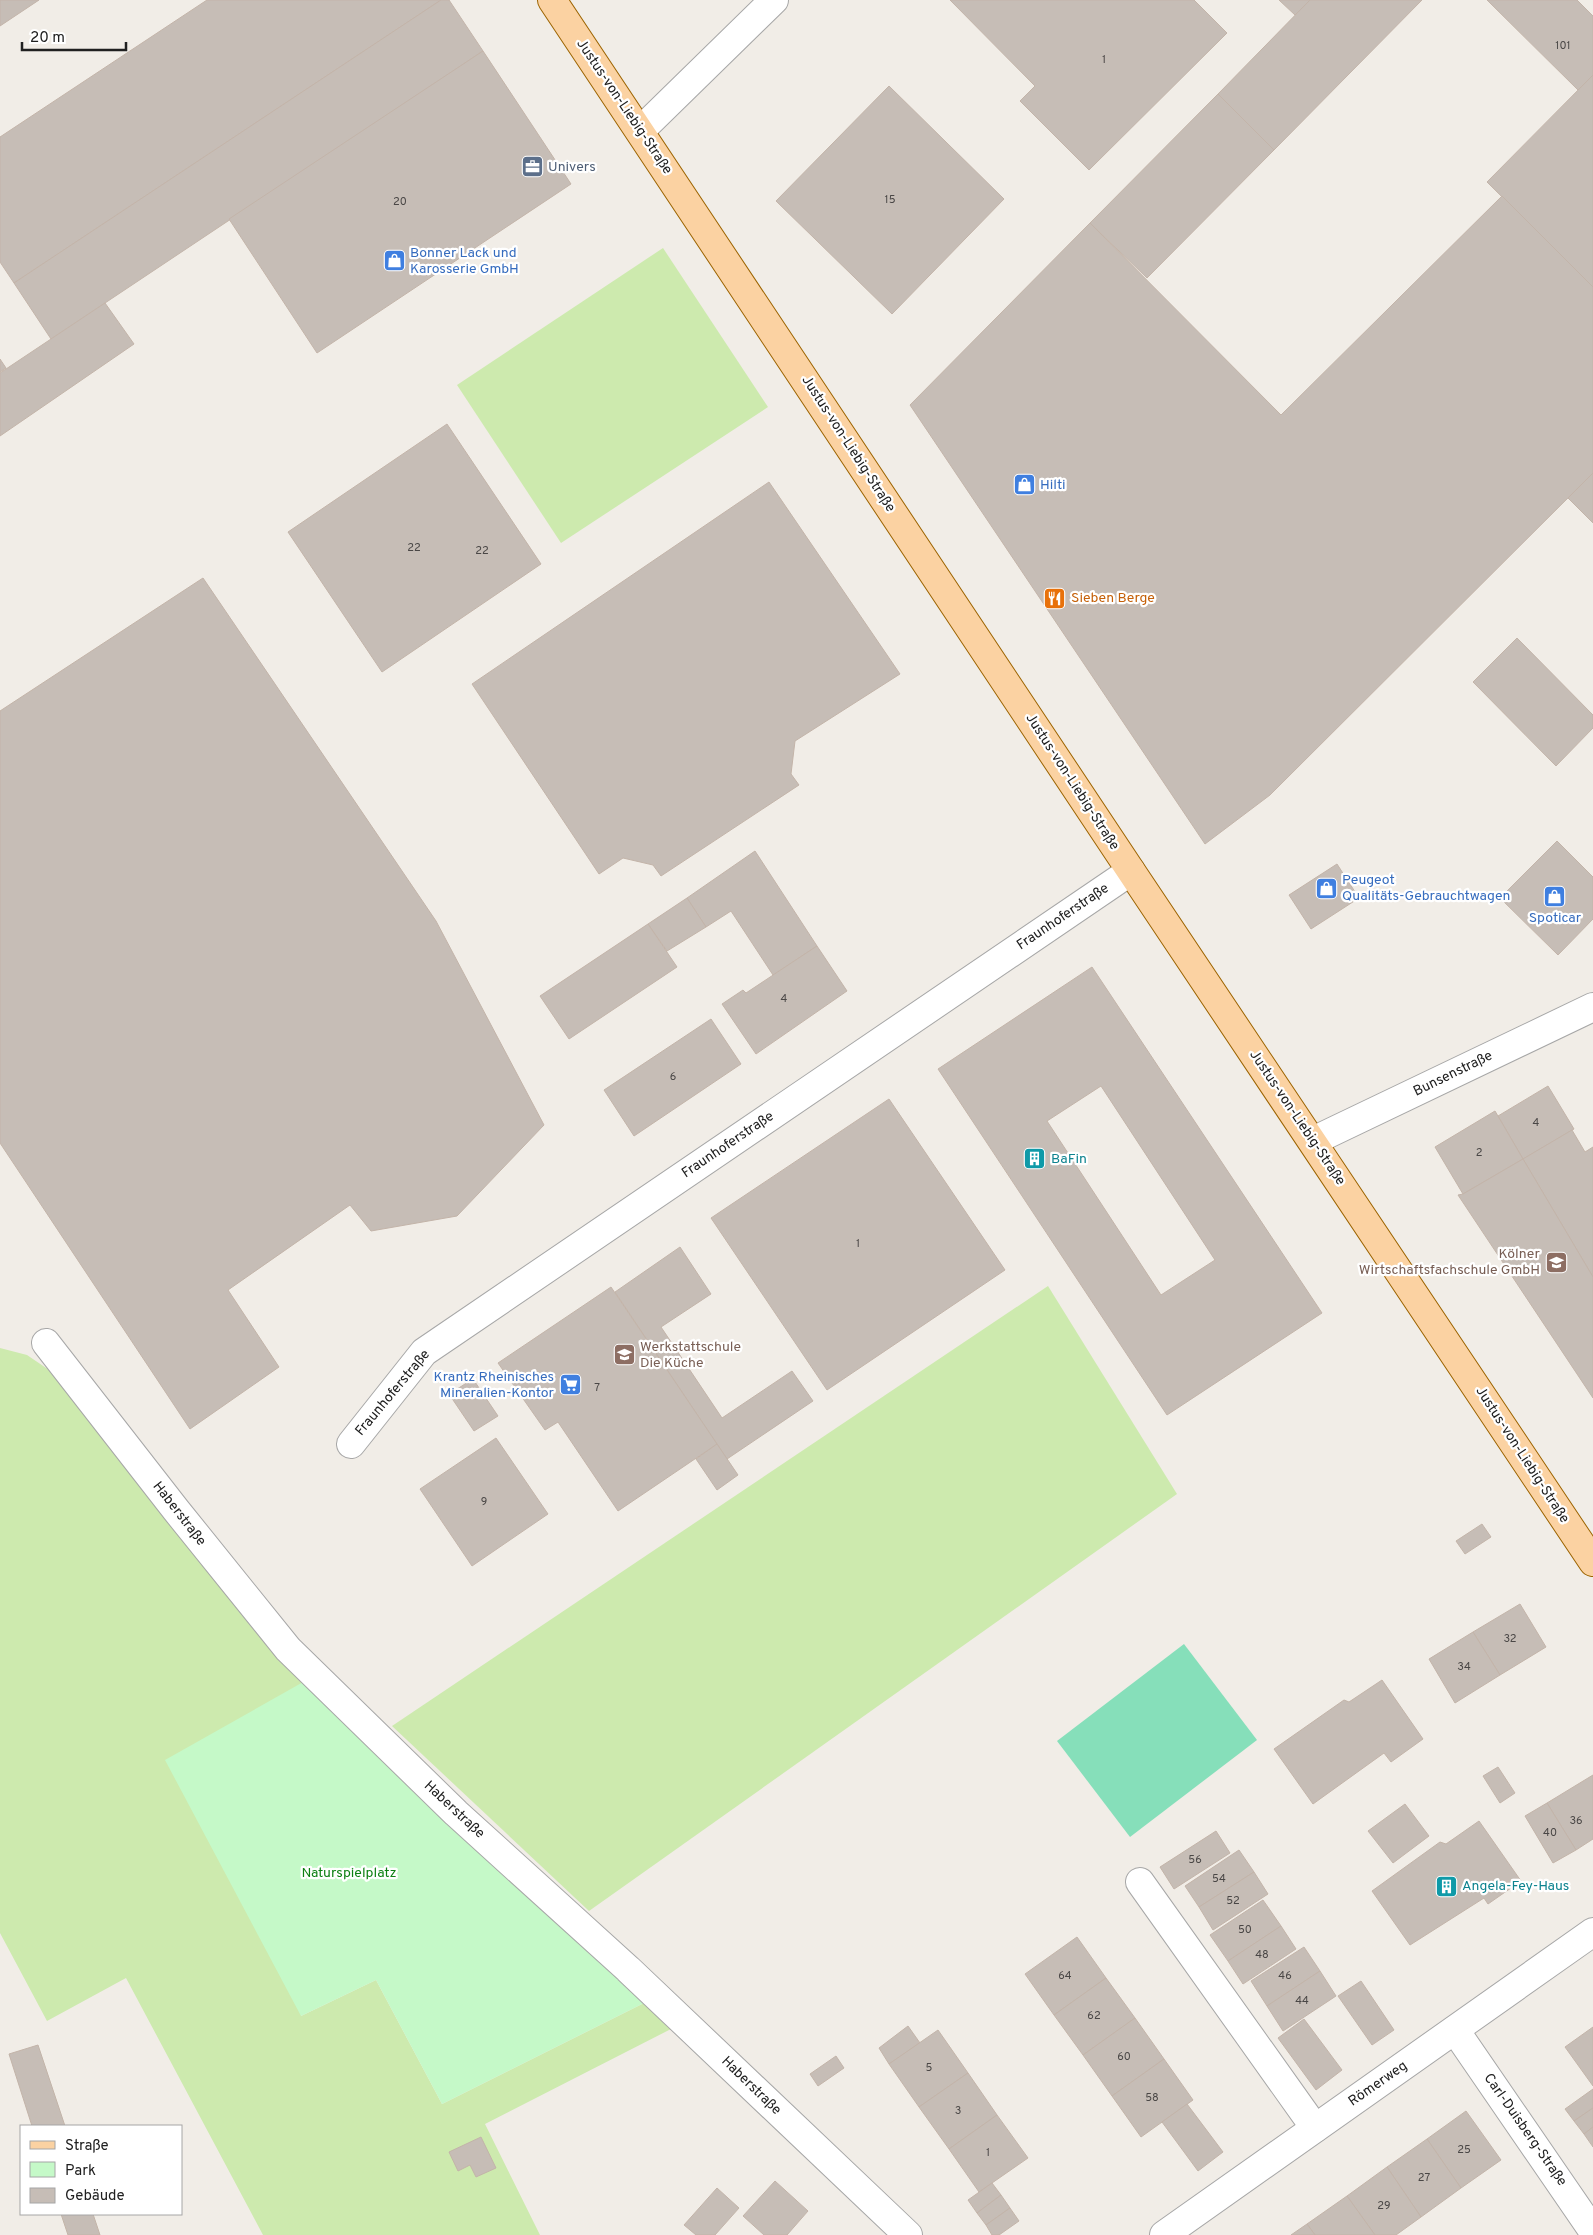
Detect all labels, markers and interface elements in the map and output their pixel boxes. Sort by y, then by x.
scale bar [22,20,126,52]
text: 20 m [30,29,65,48]
street label: Justus-von-Liebig-Straße [572,36,676,178]
house number: 101 [1555,39,1571,53]
house number: 1 [1102,53,1106,67]
office icon: Univers [520,155,544,179]
place label: Univers [548,159,596,176]
house number: 15 [885,193,896,207]
house number: 20 [393,195,407,209]
place label: Bonner Lack und Karosserie GmbH [410,245,519,278]
shop icon: Bonner Lack und Karosserie GmbH [382,249,406,273]
street label: Justus-von-Liebig-Straße [797,372,899,516]
shop icon: Hilti [1012,473,1036,497]
place label: Hilti [1040,477,1066,494]
house number: 22 [407,541,421,555]
house number: 22 [475,544,489,558]
restaurant icon: Sieben Berge [1043,586,1067,610]
place label: Sieben Berge [1071,590,1155,607]
street label: Justus-von-Liebig-Straße [1021,710,1123,854]
place label: Peugeot Qualitäts-Gebrauchtwagen [1342,872,1510,905]
shop icon: Peugeot Qualitäts-Gebrauchtwagen [1314,876,1338,900]
street label: Fraunhoferstraße [1014,880,1112,954]
shop icon: Spoticar [1543,884,1567,908]
place label: Spoticar [1529,910,1582,927]
house number: 4 [781,992,788,1006]
street label: Justus-von-Liebig-Straße [1245,1047,1349,1189]
street label: Bunsenstraße [1411,1048,1495,1100]
house number: 6 [670,1070,676,1084]
street label: Fraunhoferstraße [679,1108,777,1182]
house number: 4 [1533,1116,1540,1130]
house number: 2 [1476,1146,1482,1160]
building icon: BaFin [1023,1147,1047,1171]
place label: BaFin [1051,1151,1087,1168]
house number: 1 [856,1237,860,1251]
place label: Kölner Wirtschaftsfachschule GmbH [1359,1246,1541,1279]
school or university icon: Kölner Wirtschaftsfachschule GmbH [1544,1250,1568,1274]
place label: Werkstattschule Die Küche [640,1339,741,1372]
school or university icon: Werkstattschule Die Küche [612,1343,636,1367]
street label: Fraunhoferstraße [352,1346,434,1440]
place label: Krantz Rheinisches Mineralien-Kontor [433,1369,555,1402]
supermarket icon: Krantz Rheinisches Mineralien-Kontor [558,1373,582,1397]
house number: 7 [594,1381,600,1395]
street label: Justus-von-Liebig-Straße [1471,1383,1573,1527]
street label: Haberstraße [149,1479,209,1549]
house number: 9 [481,1495,487,1509]
house number: 32 [1503,1632,1517,1646]
house number: 34 [1457,1660,1471,1674]
street label: Haberstraße [420,1778,488,1842]
house number: 36 [1569,1814,1583,1828]
house number: 40 [1543,1826,1557,1840]
house number: 56 [1188,1853,1202,1867]
park label: Naturspielplatz [301,1865,397,1882]
house number: 54 [1212,1872,1226,1886]
building icon: Angela-Fey-Haus [1434,1874,1458,1898]
place label: Angela-Fey-Haus [1462,1878,1569,1895]
house number: 52 [1226,1894,1240,1908]
house number: 50 [1238,1923,1252,1937]
house number: 48 [1255,1948,1269,1962]
house number: 64 [1058,1969,1072,1983]
house number: 46 [1278,1969,1292,1983]
house number: 44 [1295,1994,1309,2008]
house number: 62 [1087,2009,1101,2023]
house number: 60 [1117,2050,1131,2064]
street label: Haberstraße [717,2053,785,2119]
street label: Römerweg [1345,2058,1411,2110]
house number: 5 [926,2061,933,2075]
street label: Carl-Duisberg-Straße [1480,2070,1570,2190]
house number: 58 [1145,2091,1159,2105]
house number: 3 [955,2104,961,2118]
legend [20,2125,182,2215]
text: Straße [65,2137,109,2156]
house number: 25 [1457,2143,1471,2157]
house number: 1 [986,2146,990,2160]
text: Park [65,2162,96,2181]
house number: 27 [1418,2171,1430,2185]
text: Gebäude [65,2187,125,2206]
house number: 29 [1377,2199,1391,2213]

